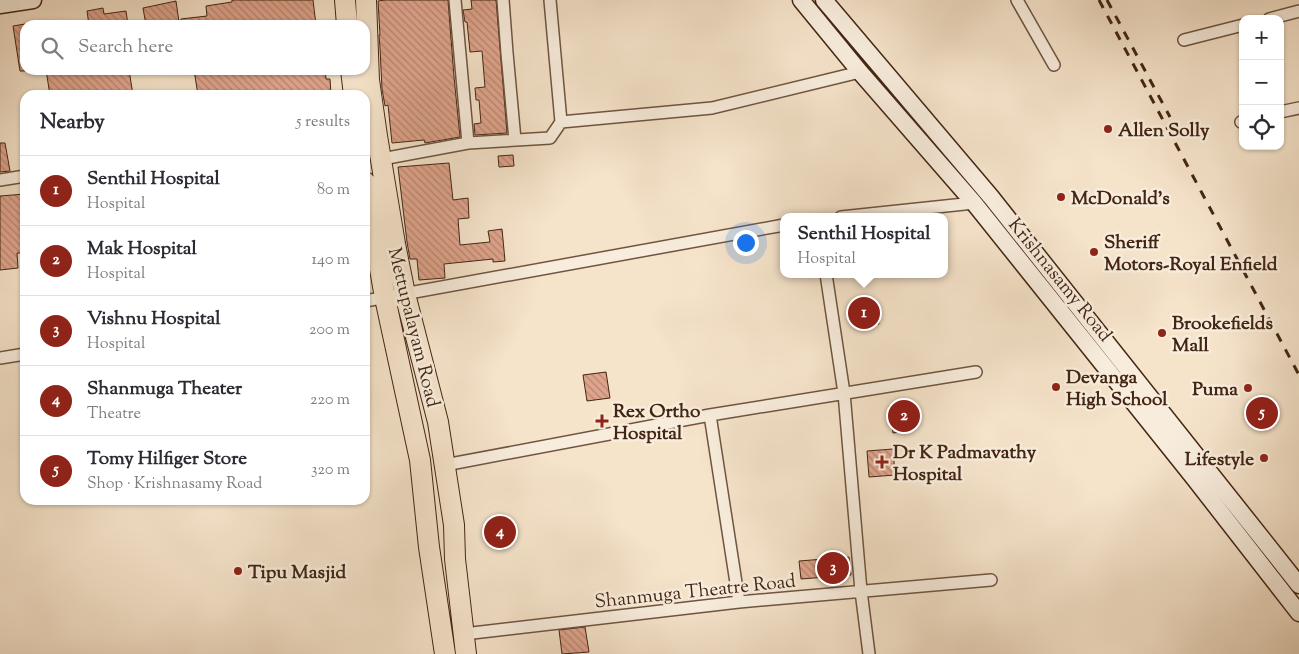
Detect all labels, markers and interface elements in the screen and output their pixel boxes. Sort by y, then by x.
map controls [1239,15,1284,150]
button: + [1239,15,1284,60]
search box [20,20,370,75]
icon: search [38,34,66,62]
text: Search here [78,34,173,61]
button: − [1239,60,1284,105]
button: locate [1239,105,1284,150]
text: Nearby [40,108,105,138]
text: 5 results [296,111,350,134]
place label: Allen Solly [1118,118,1210,145]
marker: Allen Solly [1102,123,1114,135]
text: Senthil Hospital [87,166,220,193]
text: 1 [53,179,59,202]
text: 80 m [317,179,350,202]
place label: McDonald's [1071,186,1170,213]
marker: McDonald's [1055,191,1067,203]
text: Hospital [87,193,145,216]
popup [780,213,948,278]
street label: Krishnasamy Road [1001,213,1118,348]
text: Senthil Hospital [798,221,930,248]
your location [733,230,759,256]
place label: Sheriff Motors-Royal Enfield [1104,230,1278,279]
text: Mak Hospital [87,236,197,263]
street label: Mettupalayam Road [380,245,446,411]
marker: Sheriff Motors-Royal Enfield [1088,246,1100,258]
text: Hospital [798,248,856,271]
text: 2 [52,249,60,272]
text: 140 m [312,249,350,272]
text: Hospital [87,263,145,286]
pin: 1 [848,294,880,332]
text: Vishnu Hospital [87,306,221,333]
place label: Brookefields Mall [1172,311,1274,360]
text: 3 [53,319,59,342]
text: 200 m [309,319,350,342]
marker: Brookefields Mall [1156,327,1168,339]
text: Hospital [87,333,145,356]
place label: Devanga High School [1066,365,1168,414]
text: Shanmuga Theater [87,376,242,403]
place label: Puma [1192,377,1238,404]
marker: Devanga High School [1050,381,1062,393]
marker: Puma [1242,382,1254,394]
text: 4 [52,389,60,412]
text: 220 m [310,389,350,412]
pin: 5 [1246,394,1278,432]
pin: 2 [888,397,920,435]
place label: Rex Ortho Hospital [613,399,701,448]
text: Theatre [87,403,141,426]
marker: Rex Ortho Hospital [595,414,609,428]
place label: Dr K Padmavathy Hospital [893,440,1037,489]
text: Tomy Hilfiger Store [87,446,247,473]
place label: Lifestyle [1185,447,1254,474]
marker: Lifestyle [1258,452,1270,464]
marker: Dr K Padmavathy Hospital [875,455,889,469]
text: 5 [53,459,59,482]
text: 320 m [311,459,350,482]
text: Shop · Krishnasamy Road [87,473,262,496]
pin: 4 [484,513,516,551]
pin: 3 [817,549,849,587]
place label: Tipu Masjid [248,560,347,587]
marker: Tipu Masjid [232,565,244,577]
street label: Shanmuga Theatre Road [593,568,797,616]

